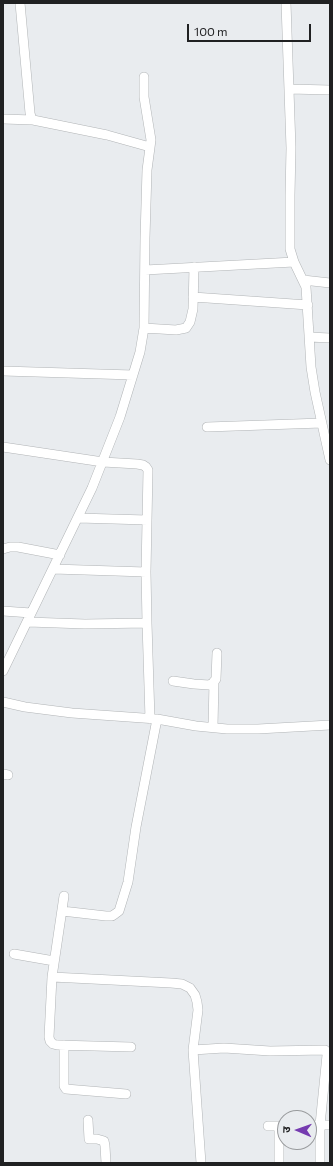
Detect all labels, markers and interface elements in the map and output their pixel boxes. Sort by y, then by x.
scale bar [189,16,313,42]
text: 100 m [194,24,228,38]
north arrow [277,1110,317,1150]
text: उ [279,1126,292,1133]

